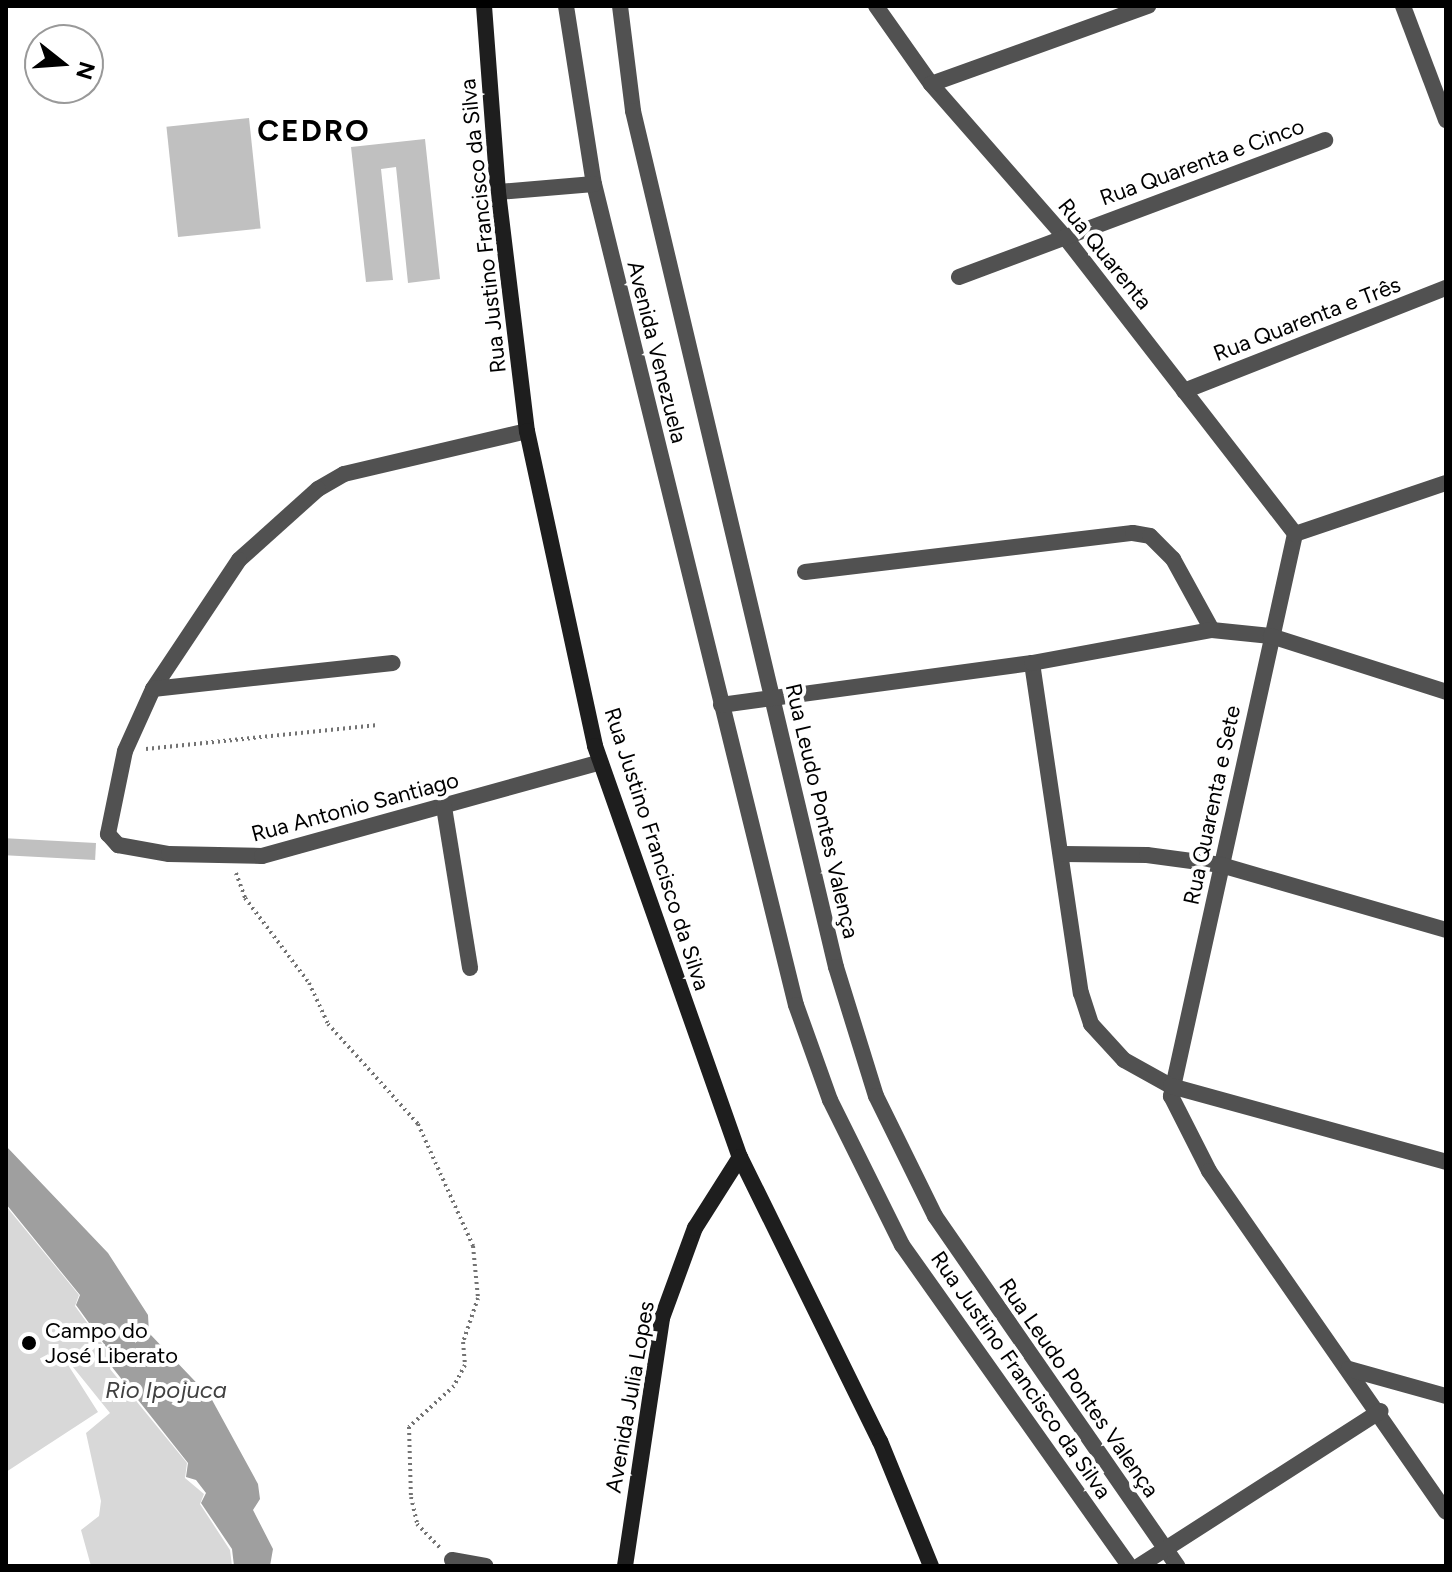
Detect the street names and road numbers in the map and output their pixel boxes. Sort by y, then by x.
street label: Rua Justino Francisco da Silva [454,77,512,375]
street label: Rua Quarenta e Cinco [1096,113,1308,211]
street label: Rua Quarenta [1052,193,1158,315]
street label: Avenida Venezuela [622,258,692,446]
street label: Rua Quarenta e Três [1210,271,1404,367]
street label: Rua Leudo Pontes Valença [780,681,864,941]
street label: Rua Quarenta e Sete [1178,703,1246,907]
street label: Rua Justino Francisco da Silva [599,704,715,994]
street label: Rua Antonio Santiago [248,767,462,847]
street label: Rua Justino Francisco da Silva [925,1246,1117,1504]
street label: Rua Leudo Pontes Valença [993,1274,1165,1502]
street label: Avenida Julia Lopes [600,1299,660,1495]

